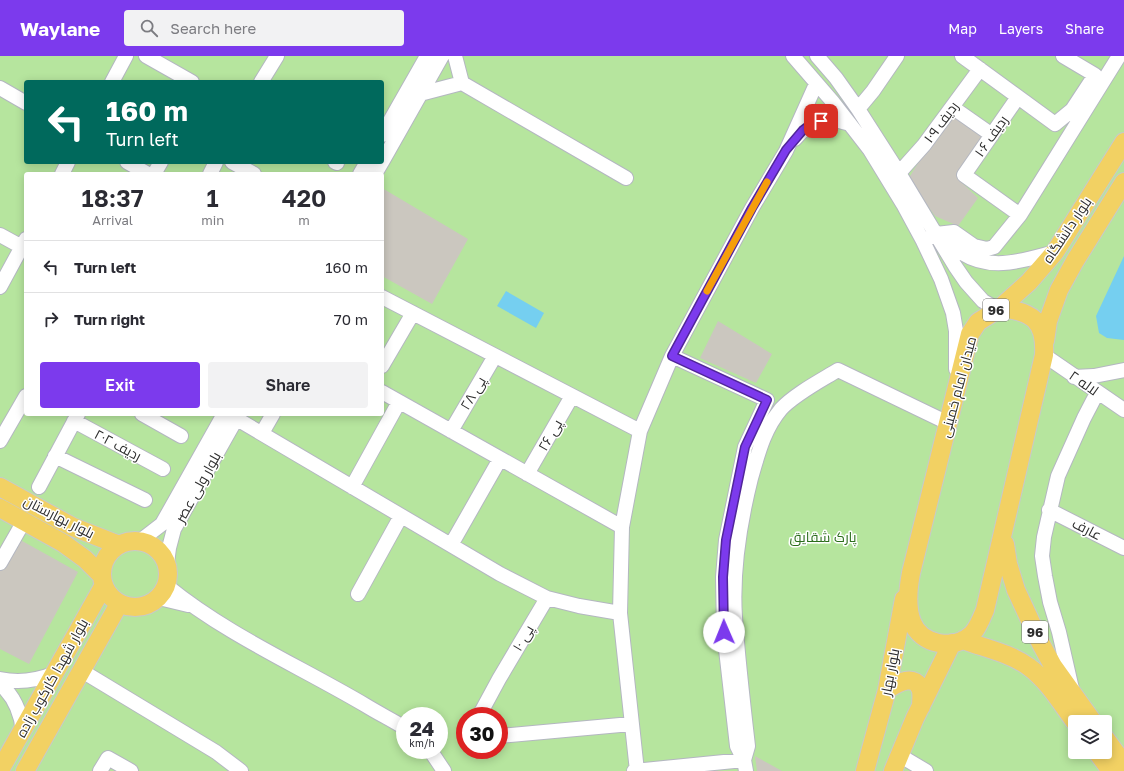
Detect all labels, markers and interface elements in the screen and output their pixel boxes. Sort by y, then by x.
search box [124,10,404,46]
text: Waylane [20,17,100,40]
icon: search [138,17,160,39]
text: Search here [170,19,256,37]
text: Map [948,20,977,37]
text: Layers [999,20,1043,37]
text: Share [1065,20,1104,37]
text: 160 m [106,94,188,127]
icon: left [40,96,92,148]
street label: ردیف ۱۰۹ [920,98,962,146]
pin [804,104,838,138]
icon: arrive [810,110,832,132]
street label: ردیف ۱۰۶ [970,112,1011,160]
text: Turn left [106,128,179,150]
text: 18:37 [82,183,144,212]
text: 1 [207,183,219,212]
text: 420 [282,183,326,212]
street label: بلوار دانشگاه [1038,194,1095,266]
text: Arrival [92,212,133,228]
text: min [201,212,224,228]
text: m [298,212,310,228]
icon: left [40,256,62,278]
text: Turn left [74,258,136,276]
text: 160 m [325,258,368,276]
road number: 96 [983,299,1009,321]
icon: right [40,308,62,330]
text: Turn right [74,310,145,328]
text: 70 m [334,310,368,328]
street label: میدان امام خمینی [936,334,981,440]
button: Exit [40,362,200,408]
button: Share [208,362,368,408]
street label: لاله ۲ [1066,366,1102,399]
street label: پی ۲۸ [456,373,491,413]
street label: پی ۲۶ [534,416,567,455]
street label: ردیف ۲۰۲ [92,425,145,464]
street label: بلوار ولی عصر [171,448,224,526]
street label: بلوار بهارستان [21,491,97,542]
street label: عارف [1070,514,1105,543]
park label: پارک شقایق [790,528,857,547]
position arrow [703,611,745,653]
street label: بلوار شهدا کارکوب زاده [12,615,91,740]
street label: پی ۱۰ [508,621,539,655]
road number: 96 [1022,621,1048,643]
street label: بلوار بهار [876,647,902,698]
speed limit sign: 30 [456,707,508,759]
map controls [1068,715,1112,759]
button: layers [1068,715,1112,759]
text: 24 [410,716,434,740]
text: km/h [409,737,435,749]

